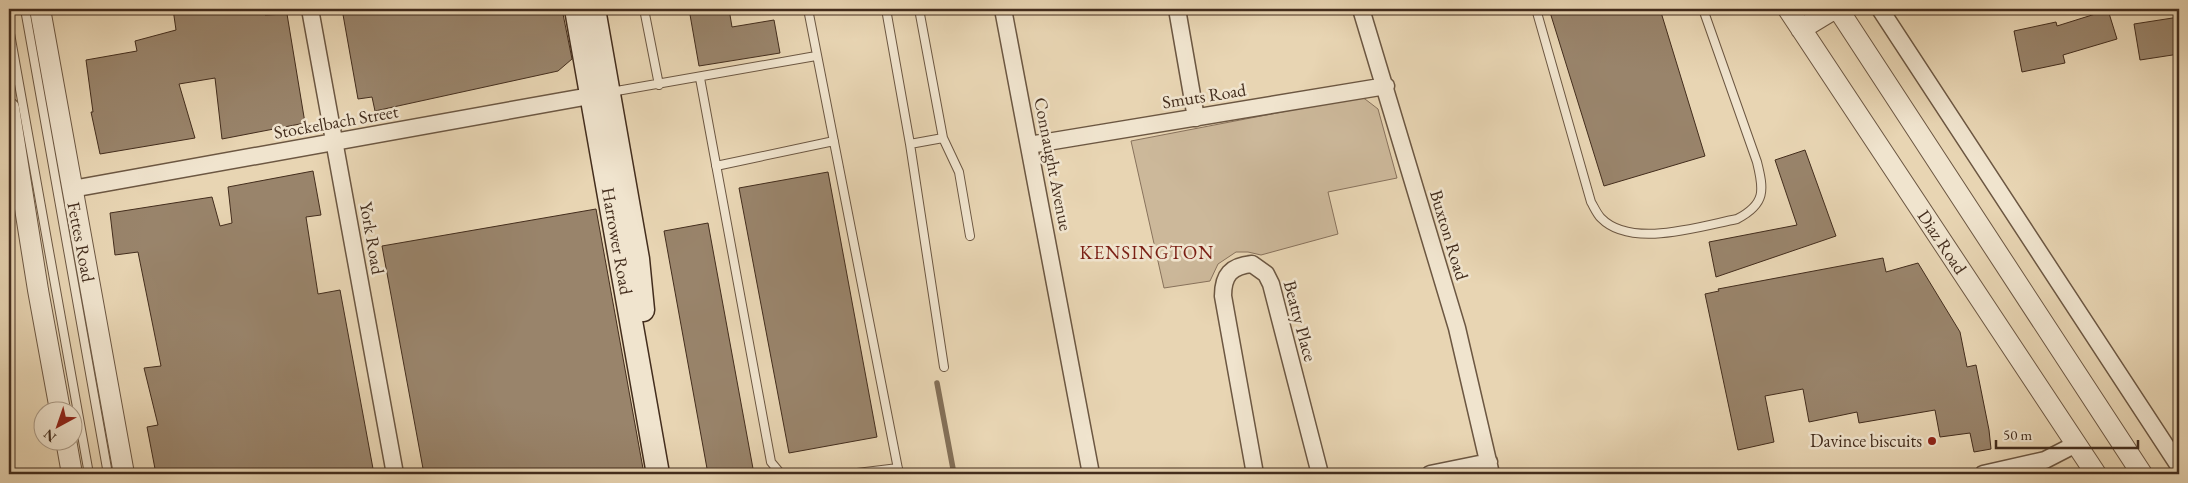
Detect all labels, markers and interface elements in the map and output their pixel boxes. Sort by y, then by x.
street label: Smuts Road [1160,77,1248,113]
street label: Connaught Avenue [1029,95,1078,233]
street label: Stockelbach Street [272,99,400,144]
street label: Harrower Road [597,185,638,297]
street label: Buxton Road [1425,187,1474,284]
street label: Fettes Road [62,200,101,285]
street label: York Road [355,200,390,277]
street label: Diaz Road [1913,205,1973,279]
district label: KENSINGTON [1080,240,1214,265]
street label: Beatty Place [1279,278,1322,364]
north arrow [32,400,82,450]
scale bar [1996,418,2138,450]
text: N [39,425,60,446]
text: 50 m [2003,425,2032,444]
place label: Davince biscuits [1810,429,1922,452]
marker: Davince biscuits [1926,435,1938,447]

